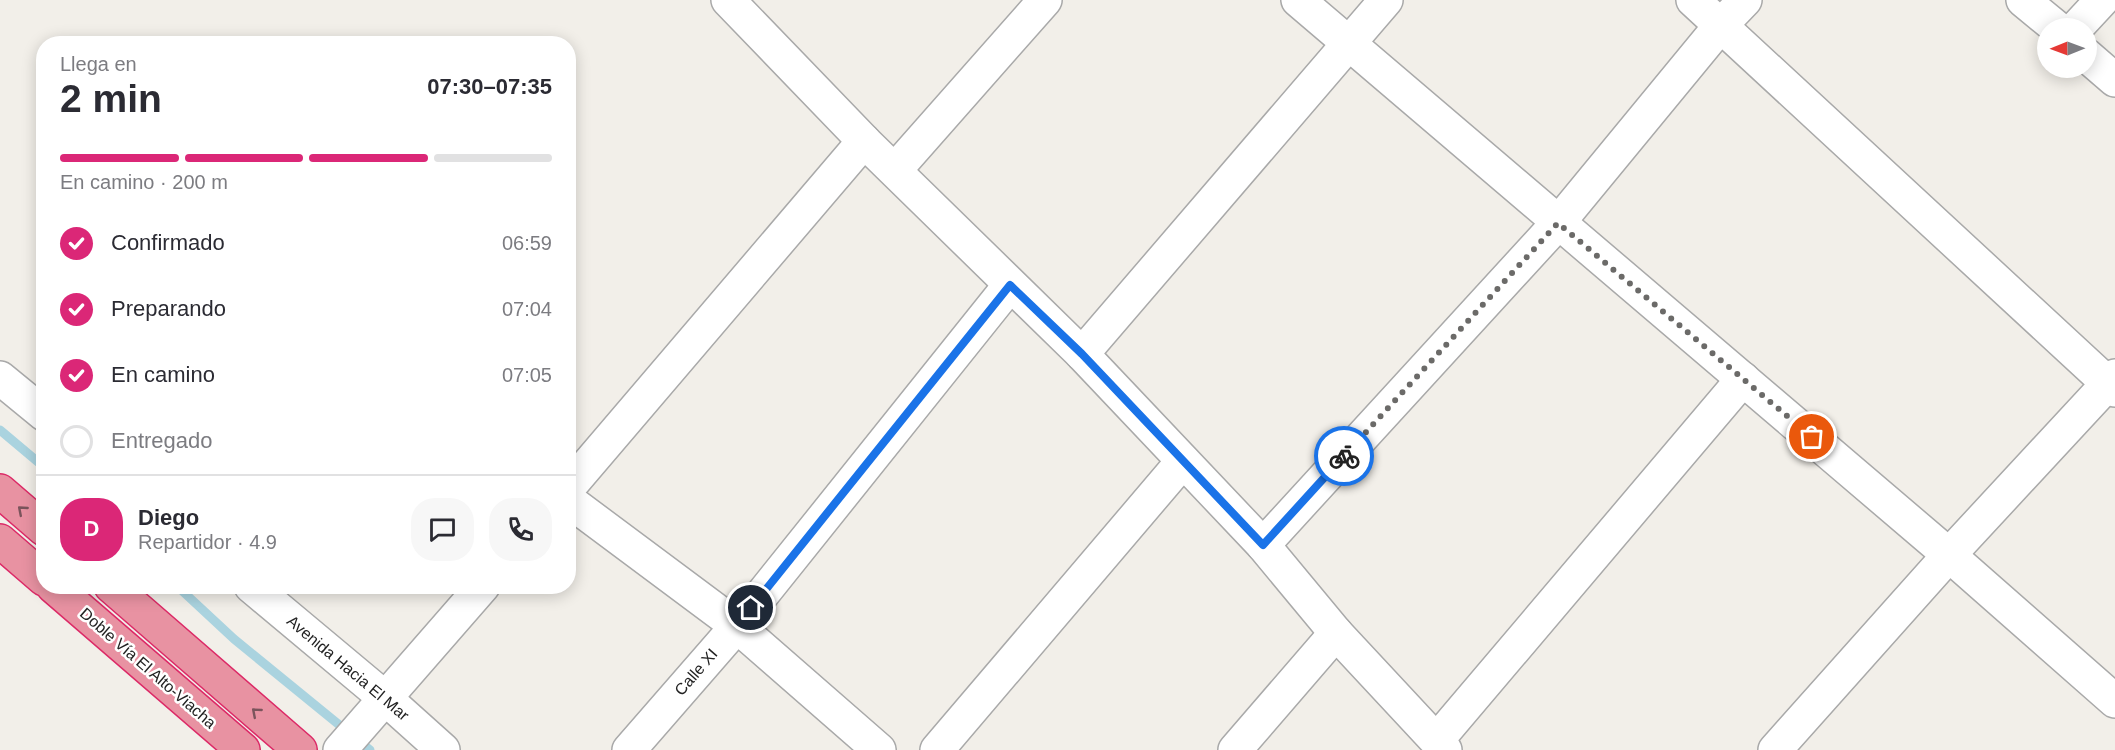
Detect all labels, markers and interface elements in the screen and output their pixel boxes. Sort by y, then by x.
north arrow [2037,18,2097,78]
map controls [2037,18,2097,78]
text: Llega en [60,53,137,75]
text: 07:30–07:35 [427,74,552,99]
text: 2 min [60,77,162,120]
text: En camino · 200 m [60,171,228,193]
icon: check [60,227,93,260]
text: Confirmado [111,230,225,255]
text: 06:59 [502,232,552,254]
icon: check [60,293,93,326]
text: Preparando [111,296,226,321]
text: 07:04 [502,298,552,320]
icon: check [60,359,93,392]
text: En camino [111,362,215,387]
text: 07:05 [502,364,552,386]
pin [1786,411,1837,462]
icon: bag [1795,420,1828,453]
courier [1314,426,1374,486]
text: Entregado [111,428,213,453]
icon: bike [1328,440,1361,473]
button: chat [411,498,474,561]
button: phone [489,498,552,561]
text: Diego [138,505,199,530]
one-way arrow [18,506,29,517]
text: D [84,516,99,541]
text: Repartidor · 4.9 [138,531,277,553]
pin [725,582,776,633]
icon: home [734,591,767,624]
street label: Doble Vía El Alto-Viacha [77,604,219,732]
street label: Avenida Hacia El Mar [284,612,413,724]
street label: Calle XI [671,645,721,699]
one-way arrow [252,708,263,719]

